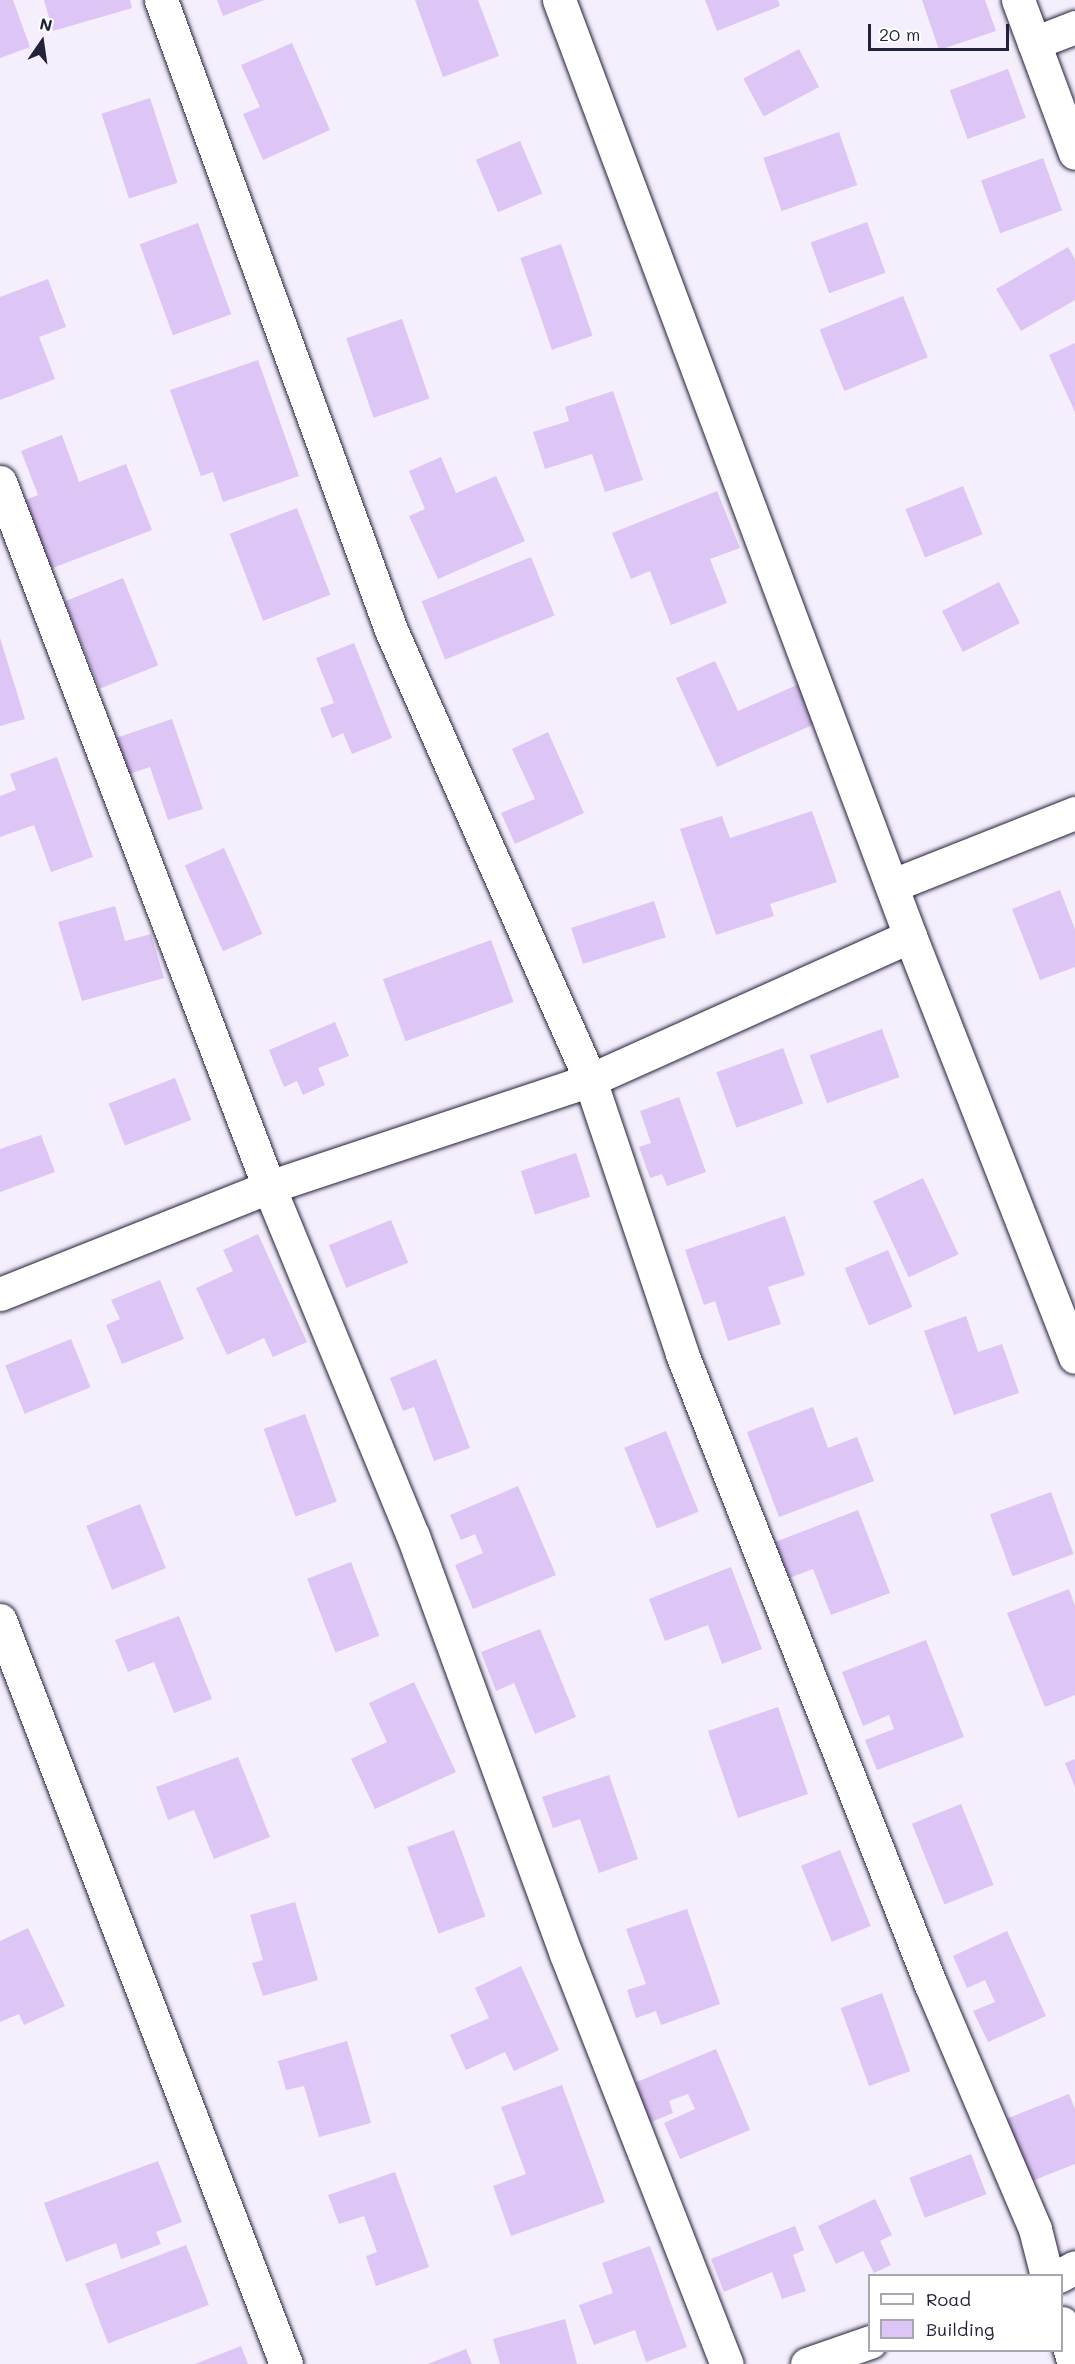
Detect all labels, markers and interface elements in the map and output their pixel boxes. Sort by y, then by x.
north arrow [12,12,72,72]
text: N [38,12,54,36]
scale bar [871,12,1012,50]
text: 20 m [879,22,920,46]
legend [868,2274,1063,2352]
text: Road [926,2287,971,2311]
text: Building [926,2317,994,2341]

